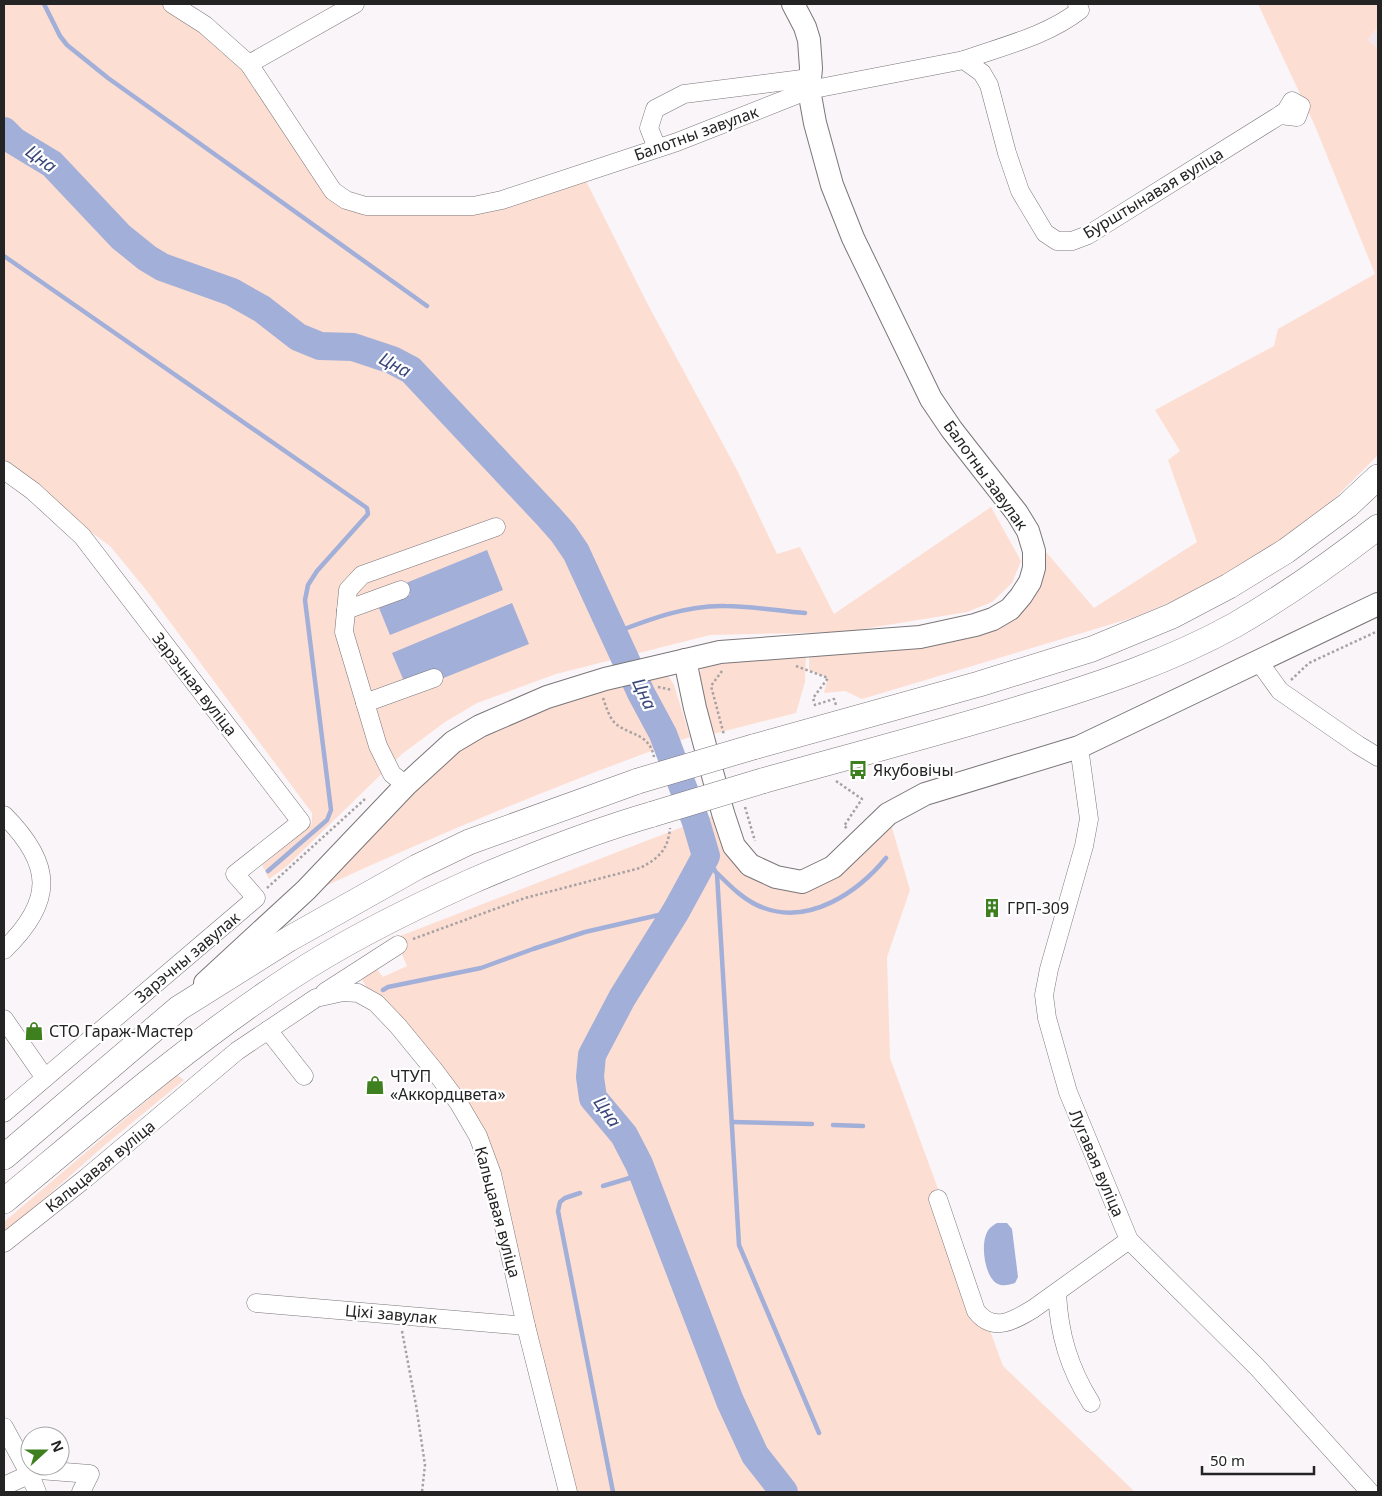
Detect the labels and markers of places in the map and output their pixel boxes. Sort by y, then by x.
bus stop icon: Якубовічы [847,759,869,781]
place label: Якубовічы [873,759,954,781]
building icon: ГРП-309 [981,897,1003,919]
place label: ГРП-309 [1007,897,1069,919]
shop icon: СТО Гараж-Мастер [23,1020,45,1042]
place label: СТО Гараж-Мастер [49,1020,193,1042]
place label: ЧТУП «Аккордцвета» [390,1065,506,1105]
shop icon: ЧТУП «Аккордцвета» [364,1074,386,1096]

